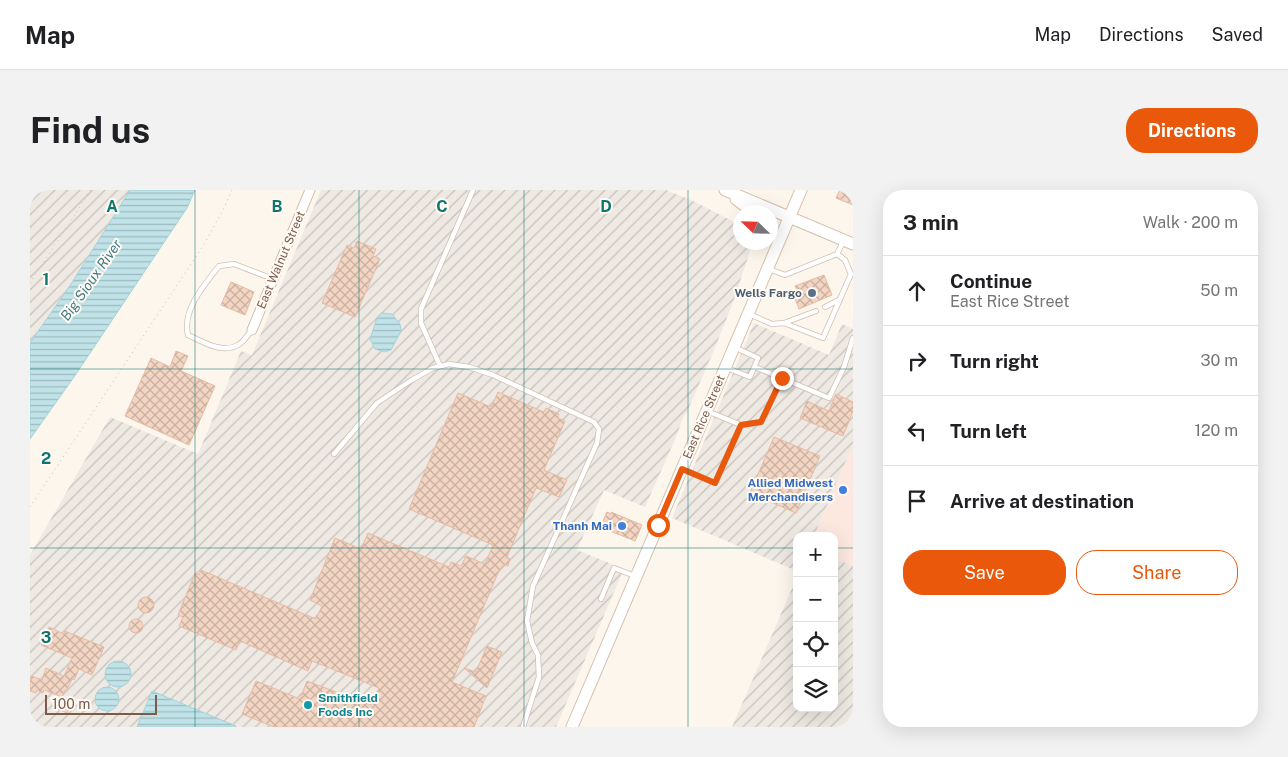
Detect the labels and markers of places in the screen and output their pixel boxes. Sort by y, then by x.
place label: Wells Fargo [734,286,802,300]
marker: Wells Fargo [806,287,818,299]
place label: Allied Midwest Merchandisers [748,476,833,504]
marker: Allied Midwest Merchandisers [837,484,849,496]
place label: Thanh Mai [553,519,612,533]
marker: Thanh Mai [616,520,628,532]
place label: Smithfield Foods Inc [318,691,378,719]
marker: Smithfield Foods Inc [302,699,314,711]

